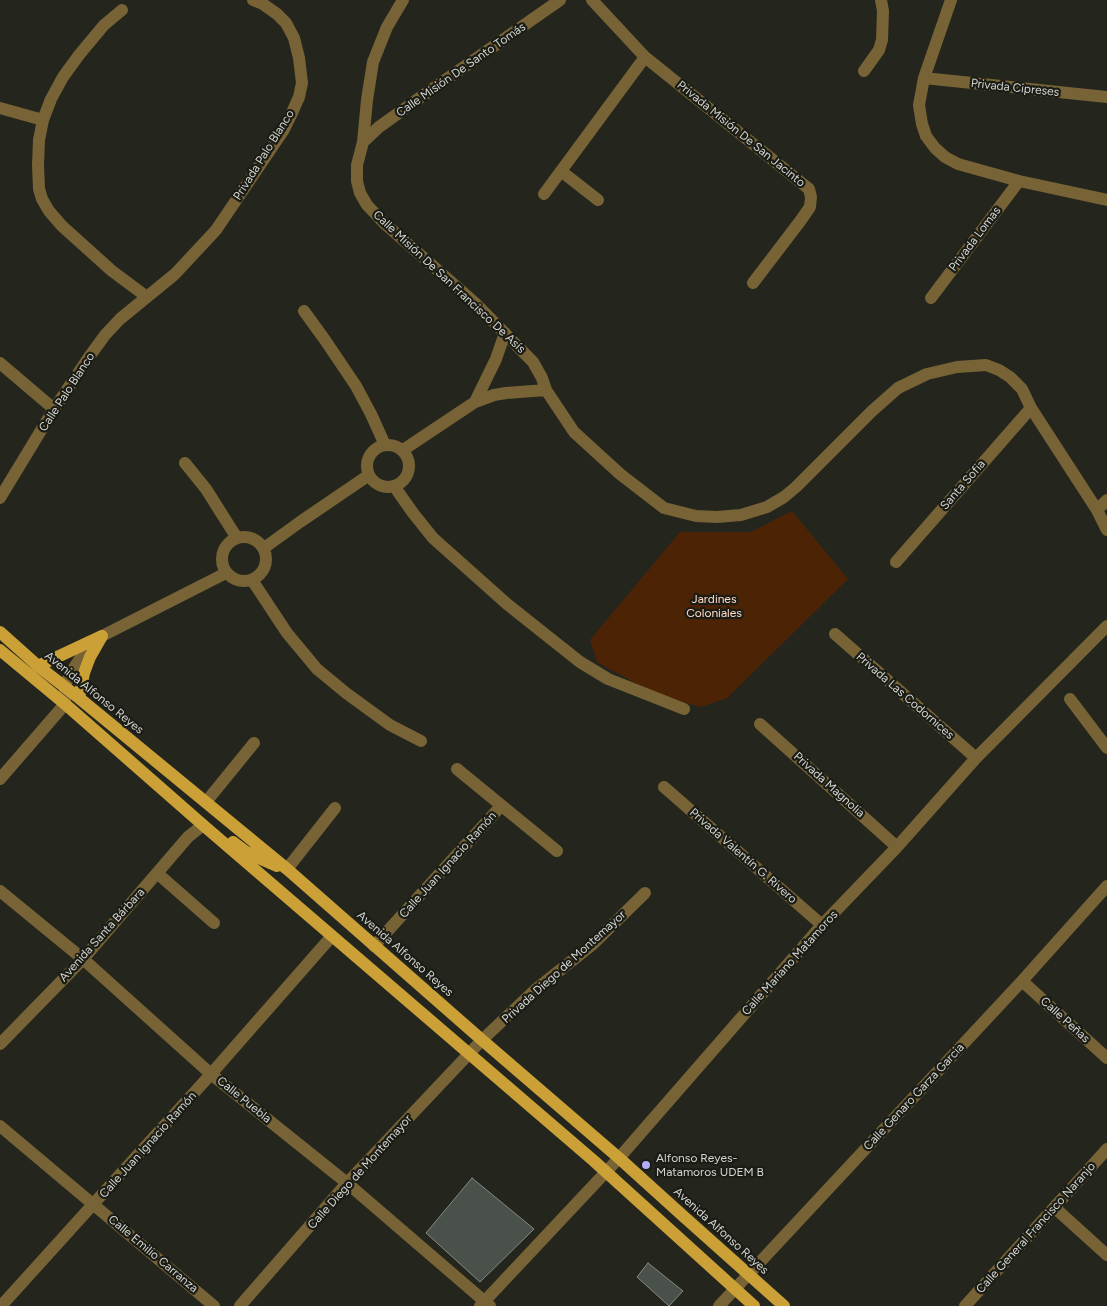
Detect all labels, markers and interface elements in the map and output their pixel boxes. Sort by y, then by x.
street label: Calle Misión De Santo Tomás [394,20,528,120]
street label: Privada Cipreses [970,76,1060,100]
street label: Privada Misión De San Jacinto [674,78,808,190]
street label: Privada Palo Blanco [230,107,298,203]
street label: Privada Lomas [946,204,1004,274]
street label: Calle Misión De San Francisco De Asís [370,208,528,356]
street label: Calle Palo Blanco [36,350,98,434]
street label: Santa Sofia [937,457,989,513]
park label: Jardines Coloniales [686,592,742,620]
street label: Avenida Alfonso Reyes [42,649,146,737]
street label: Privada Las Codornices [853,650,957,742]
street label: Privada Magnolia [791,749,867,821]
street label: Privada Valentín G. Rivero [686,805,800,907]
street label: Calle Juan Ignacio Ramón [396,809,500,921]
street label: Avenida Santa Bárbara [56,885,148,985]
street label: Avenida Alfonso Reyes [354,908,456,1000]
street label: Privada Diego de Montemayor [499,908,629,1026]
street label: Calle Mariano Matamoros [739,908,841,1018]
street label: Calle Peñas [1037,994,1093,1046]
street label: Calle Genaro Garza Garcia [861,1041,967,1153]
street label: Calle Puebla [214,1074,274,1126]
street label: Calle Juan Ignacio Ramón [96,1089,200,1201]
street label: Calle Diego de Montemayor [305,1112,415,1232]
place label: Alfonso Reyes- Matamoros UDEM B [656,1151,764,1179]
marker: Alfonso Reyes- Matamoros UDEM B [640,1159,652,1171]
street label: Calle General Francisco Naranjo [973,1160,1099,1296]
street label: Avenida Alfonso Reyes [671,1185,771,1277]
street label: Calle Emilio Carranza [105,1212,201,1296]

